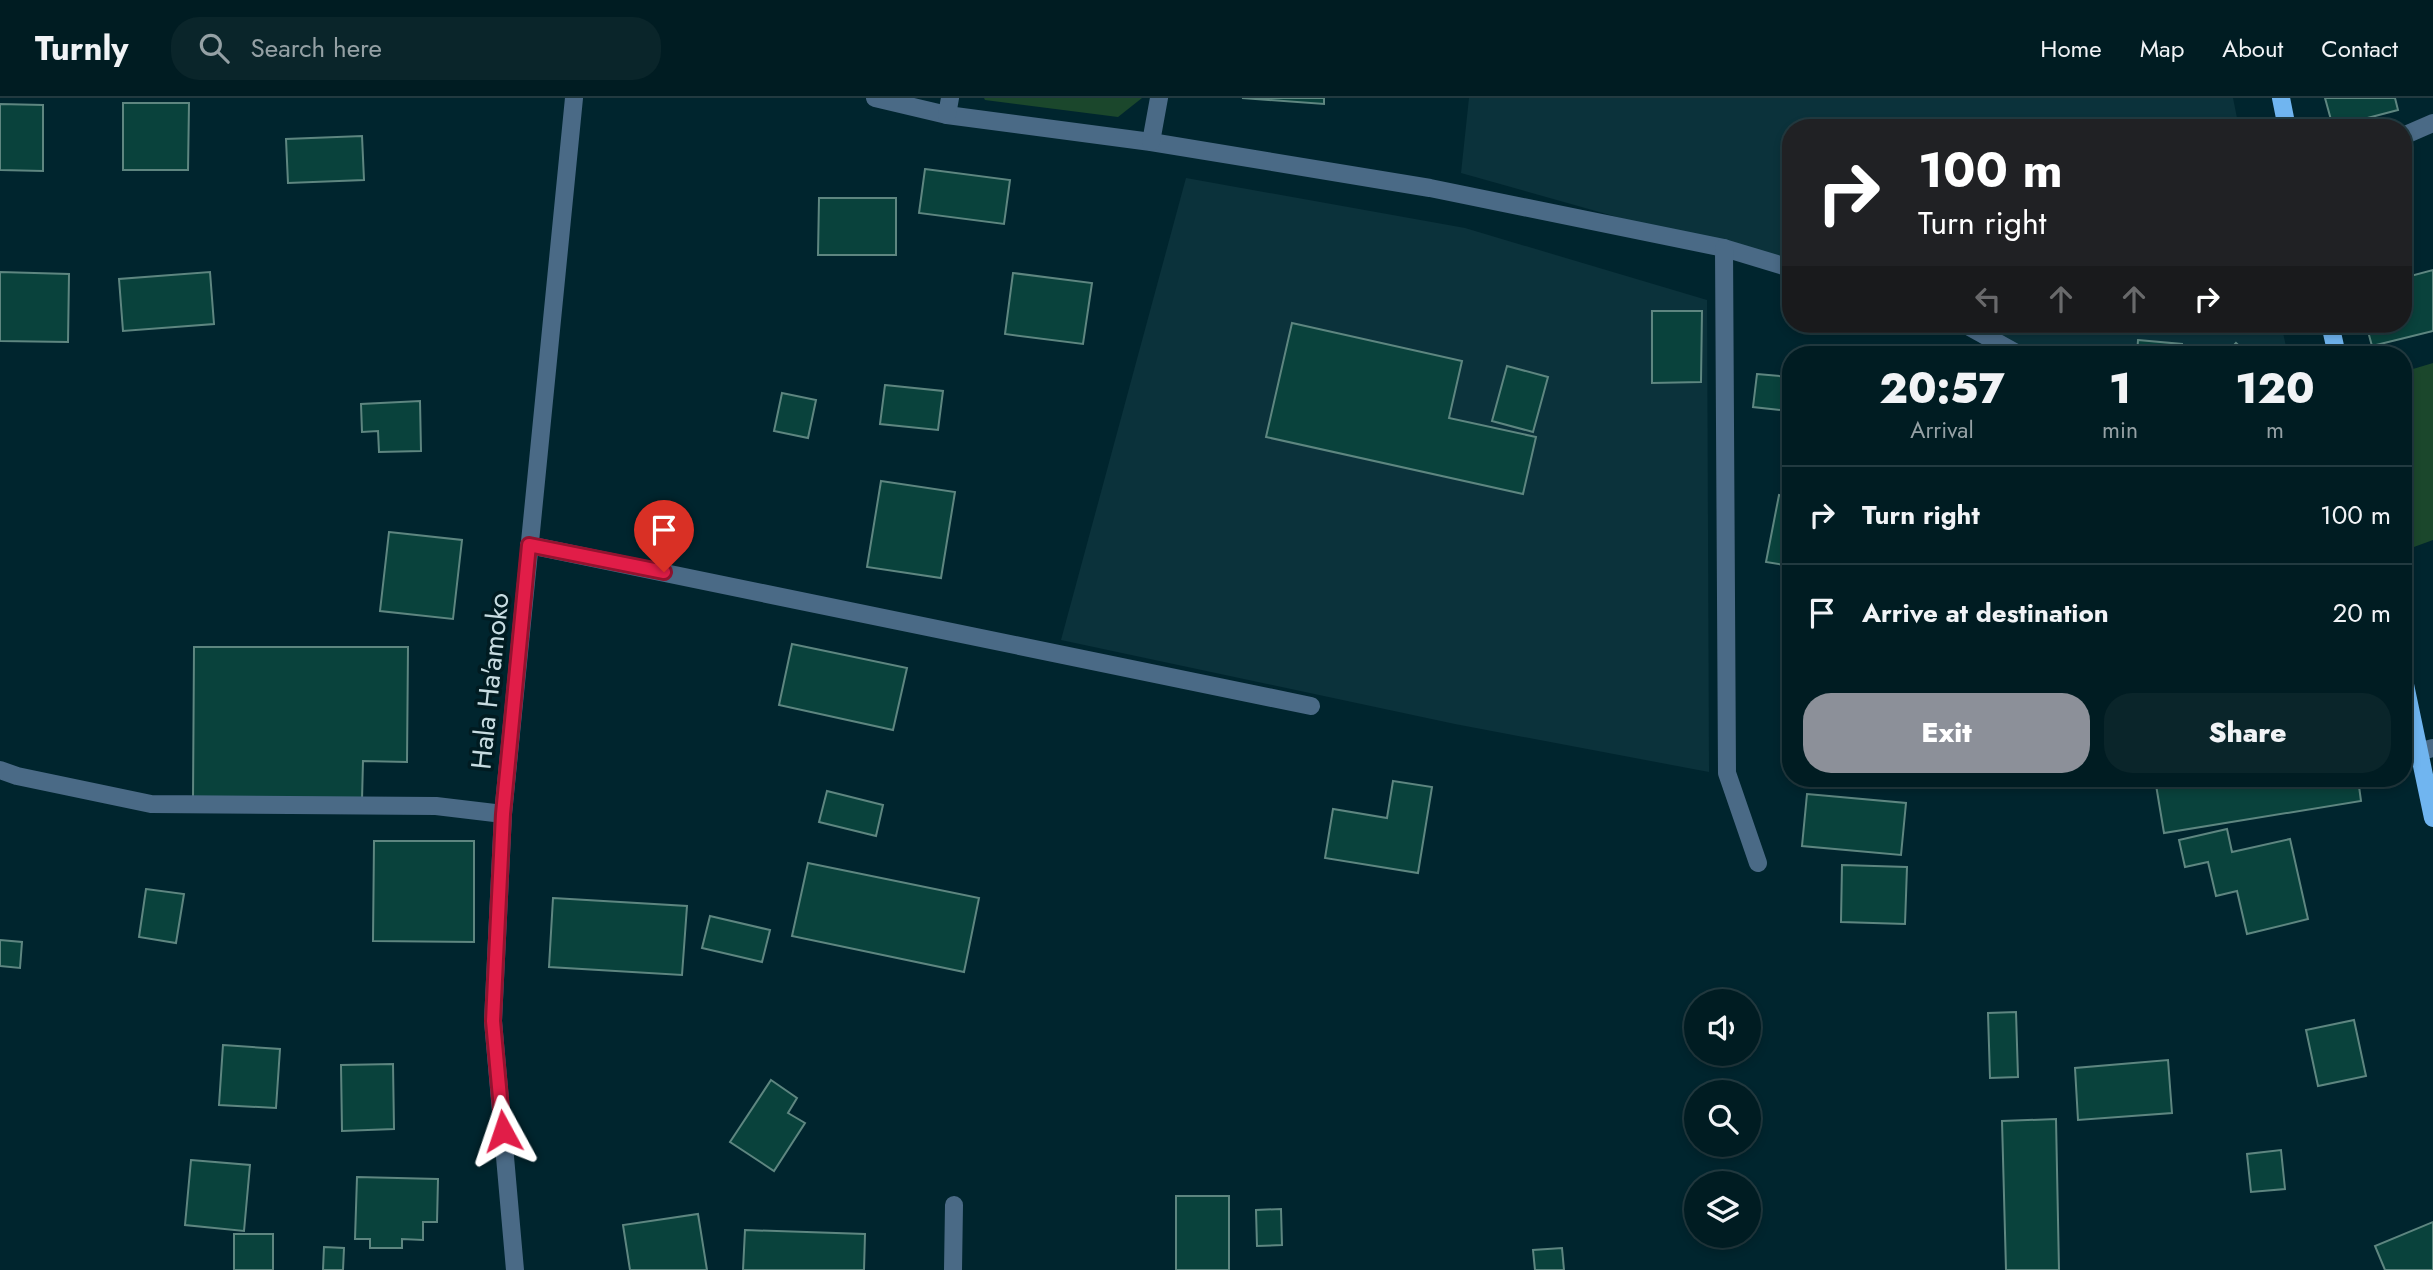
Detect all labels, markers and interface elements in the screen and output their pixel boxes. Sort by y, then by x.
search box [171,17,661,80]
text: Turnly [35,25,129,72]
icon: search [195,29,233,67]
text: Search here [251,29,382,67]
text: Home [2040,31,2102,66]
text: Map [2140,31,2184,66]
text: About [2222,31,2283,66]
text: Contact [2321,31,2398,66]
text: 100 m [1918,135,2063,205]
icon: right [1803,147,1894,238]
text: Turn right [1918,200,2047,246]
icon: left [1969,280,2007,318]
icon: ahead [2042,280,2080,318]
icon: ahead [2115,280,2153,318]
icon: right [2188,280,2226,318]
text: 20:57 [1879,358,2005,419]
text: 1 [2109,358,2131,419]
text: 120 [2235,358,2315,419]
text: Arrival [1910,413,1974,447]
text: min [2102,413,2138,447]
text: m [2266,413,2284,447]
icon: right [1803,496,1841,534]
text: Turn right [1862,496,1980,534]
text: 100 m [2320,496,2391,534]
pin [634,500,694,572]
icon: arrive [645,511,683,549]
street label: Hala Ha'amoko [460,591,520,771]
icon: arrive [1803,594,1841,632]
text: Arrive at destination [1862,594,2109,632]
text: 20 m [2333,594,2391,632]
button: Exit [1803,693,2090,773]
button: Share [2104,693,2391,773]
map controls [1684,989,1761,1248]
button: sound [1684,989,1761,1066]
button: search [1684,1080,1761,1157]
position arrow [466,1094,540,1168]
button: layers [1684,1171,1761,1248]

